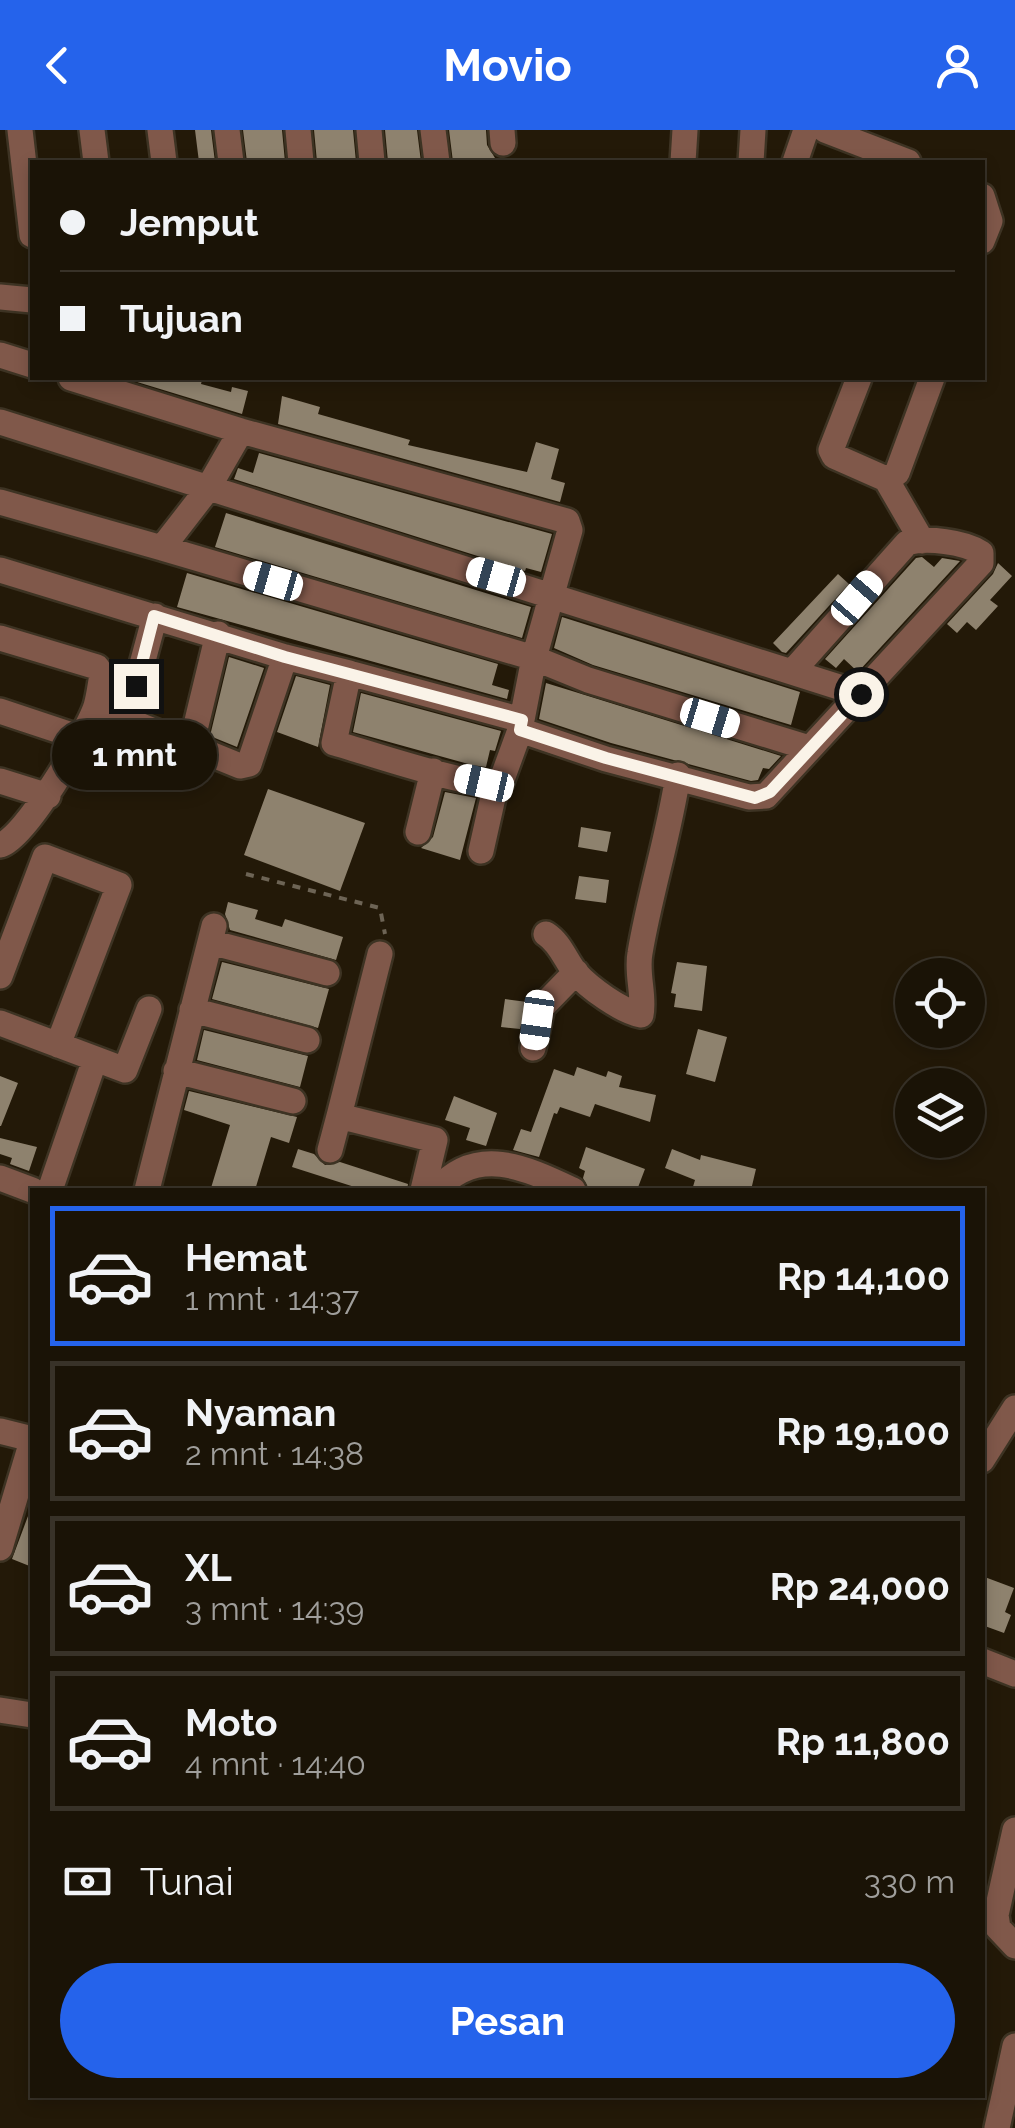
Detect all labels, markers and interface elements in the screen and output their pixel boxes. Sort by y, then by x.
icon: back [30,38,85,93]
icon: person [930,38,985,93]
text: Movio [443,39,572,92]
text: Jemput [120,200,259,245]
text: Tujuan [120,296,243,341]
car [463,554,529,600]
car [240,558,306,604]
car [826,566,888,630]
route end [114,664,159,709]
route start [839,672,884,717]
car [677,695,743,741]
callout: 1 mnt [54,721,218,791]
text: 1 mnt [92,736,177,773]
car [451,762,517,804]
map controls [895,958,985,1158]
button: locate [895,958,985,1048]
car [518,988,556,1052]
button: layers [895,1068,985,1158]
icon: car [65,1231,155,1321]
text: Hemat [185,1235,307,1280]
text: Rp 14,100 [777,1254,950,1299]
text: 1 mnt · 14:37 [185,1280,359,1317]
icon: car [65,1386,155,1476]
text: Nyaman [185,1390,336,1435]
text: Rp 19,100 [776,1409,950,1454]
text: 2 mnt · 14:38 [185,1435,364,1472]
icon: car [65,1541,155,1631]
text: XL [185,1545,232,1590]
text: Rp 24,000 [770,1564,950,1609]
text: 3 mnt · 14:39 [185,1590,364,1627]
icon: car [65,1696,155,1786]
text: Moto [185,1700,278,1745]
text: Rp 11,800 [776,1719,950,1764]
text: 4 mnt · 14:40 [185,1745,366,1782]
icon: cash [60,1854,115,1909]
text: Tunai [140,1859,234,1904]
text: 330 m [864,1863,955,1900]
button: Pesan [60,1963,955,2078]

